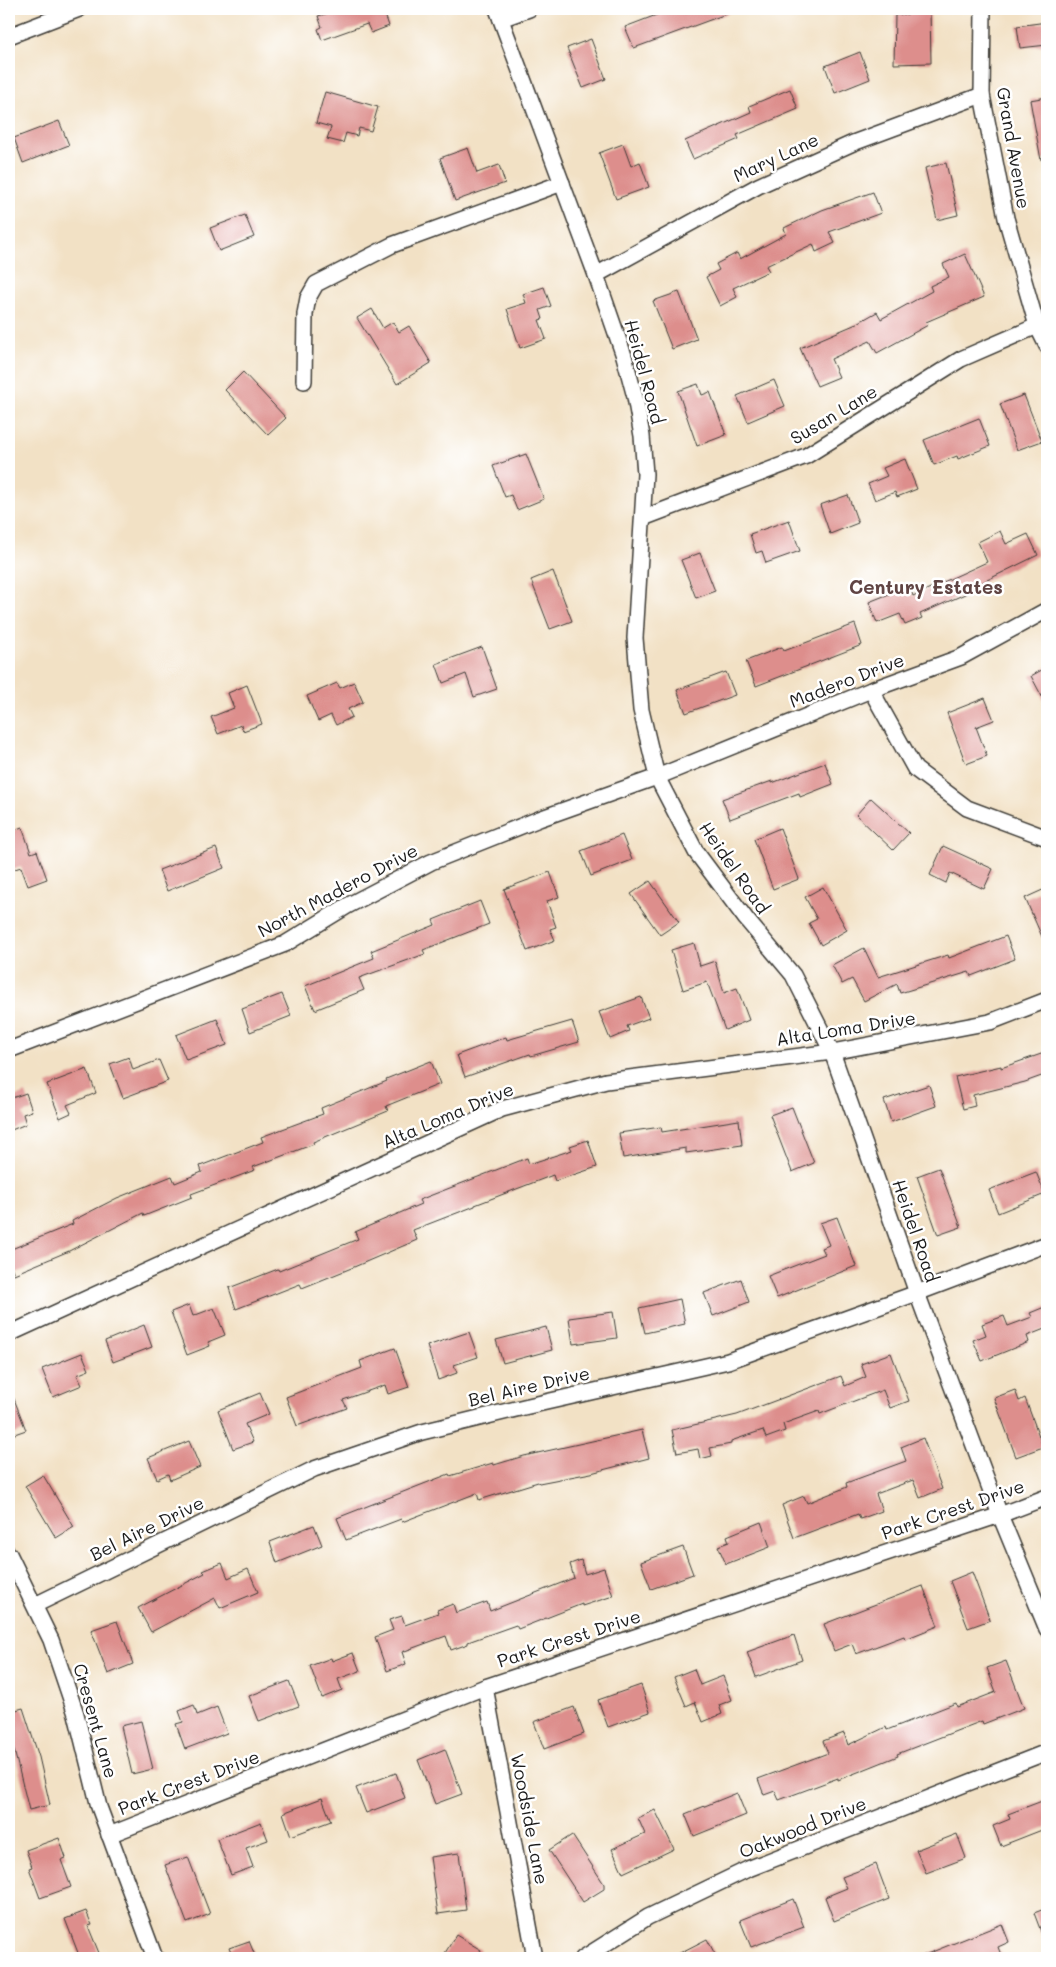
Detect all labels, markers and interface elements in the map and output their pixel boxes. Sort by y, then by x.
street label: Grand Avenue [991,85,1036,210]
street label: Mary Lane [729,127,822,187]
street label: Heidel Road [620,317,670,427]
street label: Susan Lane [786,379,881,450]
district label: Century Estates [849,574,1003,599]
street label: Madero Drive [786,647,908,713]
street label: Heidel Road [694,817,775,918]
street label: North Madero Drive [253,838,422,942]
street label: Alta Loma Drive [774,1005,917,1051]
street label: Alta Loma Drive [378,1077,517,1154]
street label: Heidel Road [887,1176,945,1285]
street label: Bel Aire Drive [466,1360,592,1412]
street label: Park Crest Drive [878,1473,1027,1545]
street label: Bel Aire Drive [86,1490,208,1566]
street label: Park Crest Drive [494,1604,644,1673]
street label: Cresent Lane [68,1661,124,1781]
street label: Park Crest Drive [115,1744,263,1820]
street label: Woodside Lane [506,1751,554,1886]
street label: Oakwood Drive [736,1791,870,1864]

